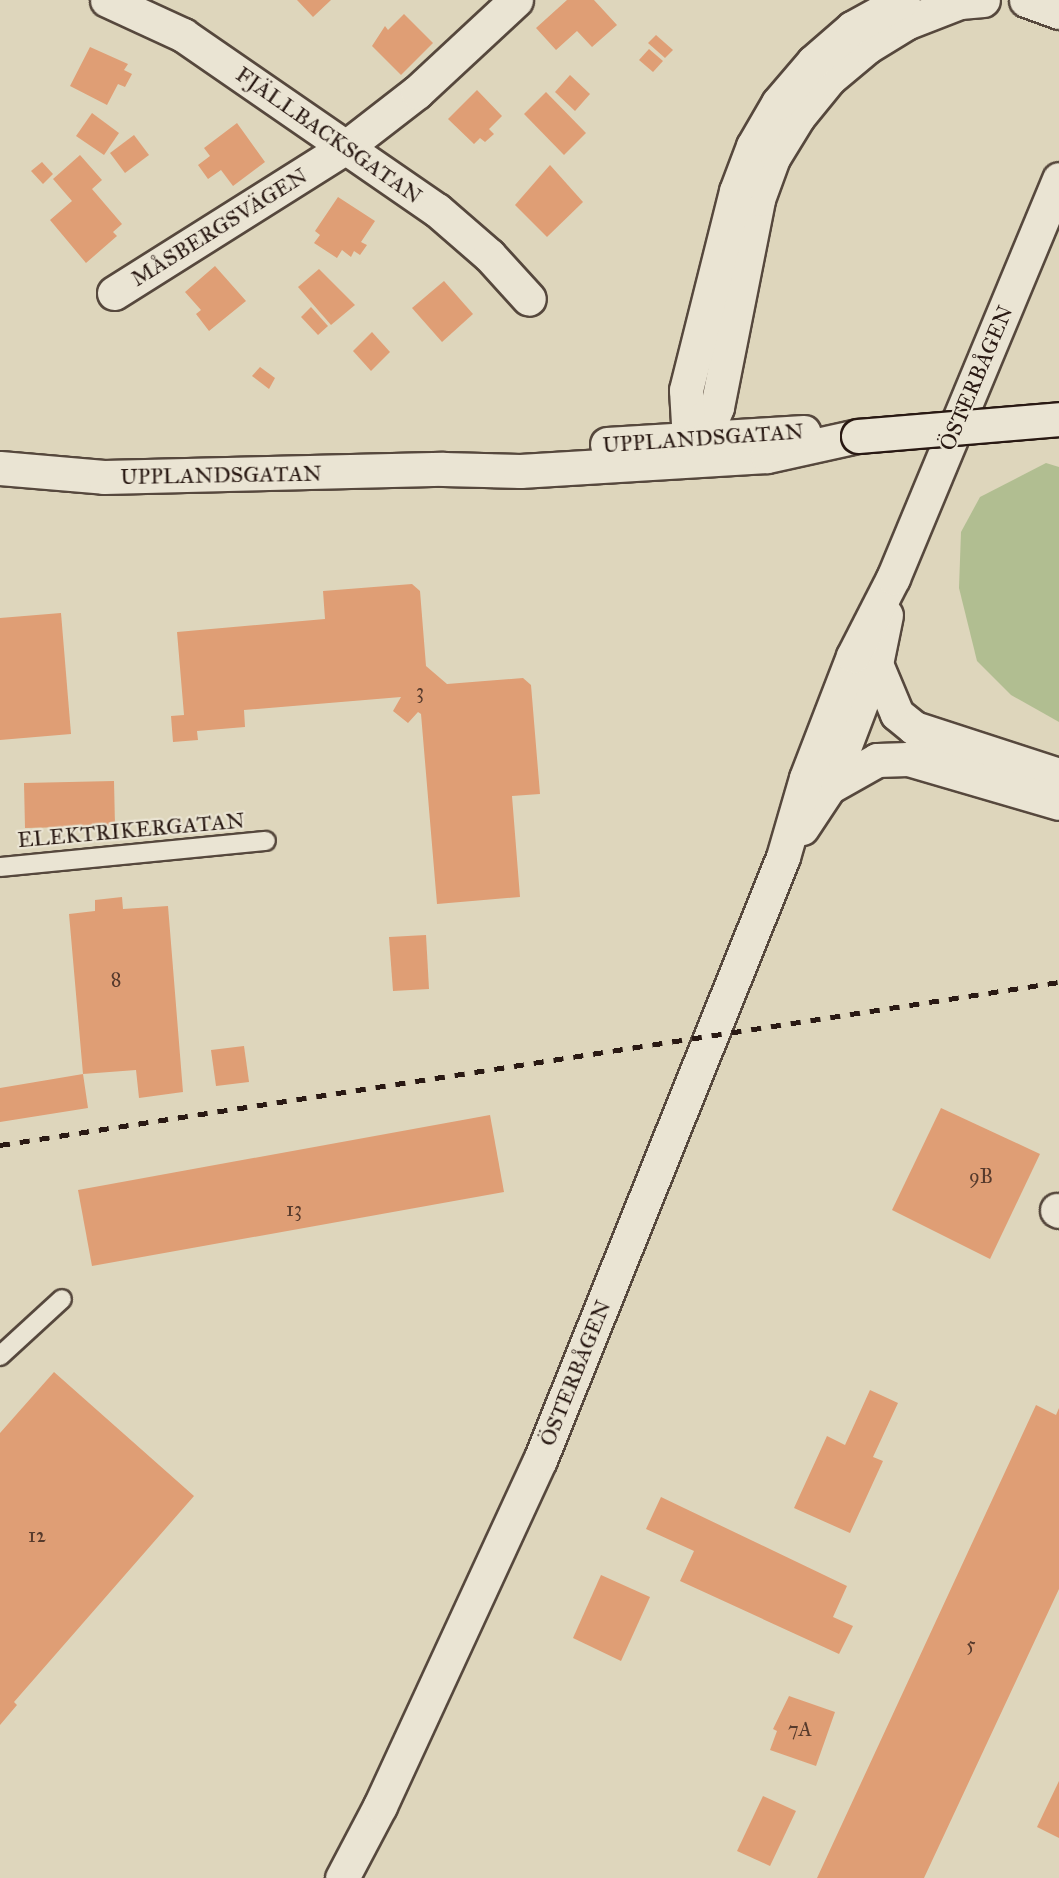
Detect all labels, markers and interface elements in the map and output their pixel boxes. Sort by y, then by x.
street label: FJÄLLBACKSGATAN [231,61,427,209]
street label: MÅSBERGSVÄGEN [126,162,312,292]
street label: ÖSTERBÅGEN [934,301,1018,455]
street label: UPPLANDSGATAN [602,418,804,458]
street label: UPPLANDSGATAN [120,460,322,490]
house number: 3 [416,679,424,703]
street label: ELEKTRIKERGATAN [16,807,246,853]
house number: 8 [111,967,121,991]
house number: 9B [969,1164,993,1188]
house number: 13 [286,1197,302,1221]
street label: ÖSTERBÅGEN [534,1296,616,1450]
house number: 12 [28,1523,46,1547]
house number: 5 [966,1632,976,1656]
house number: 7A [788,1717,812,1741]

